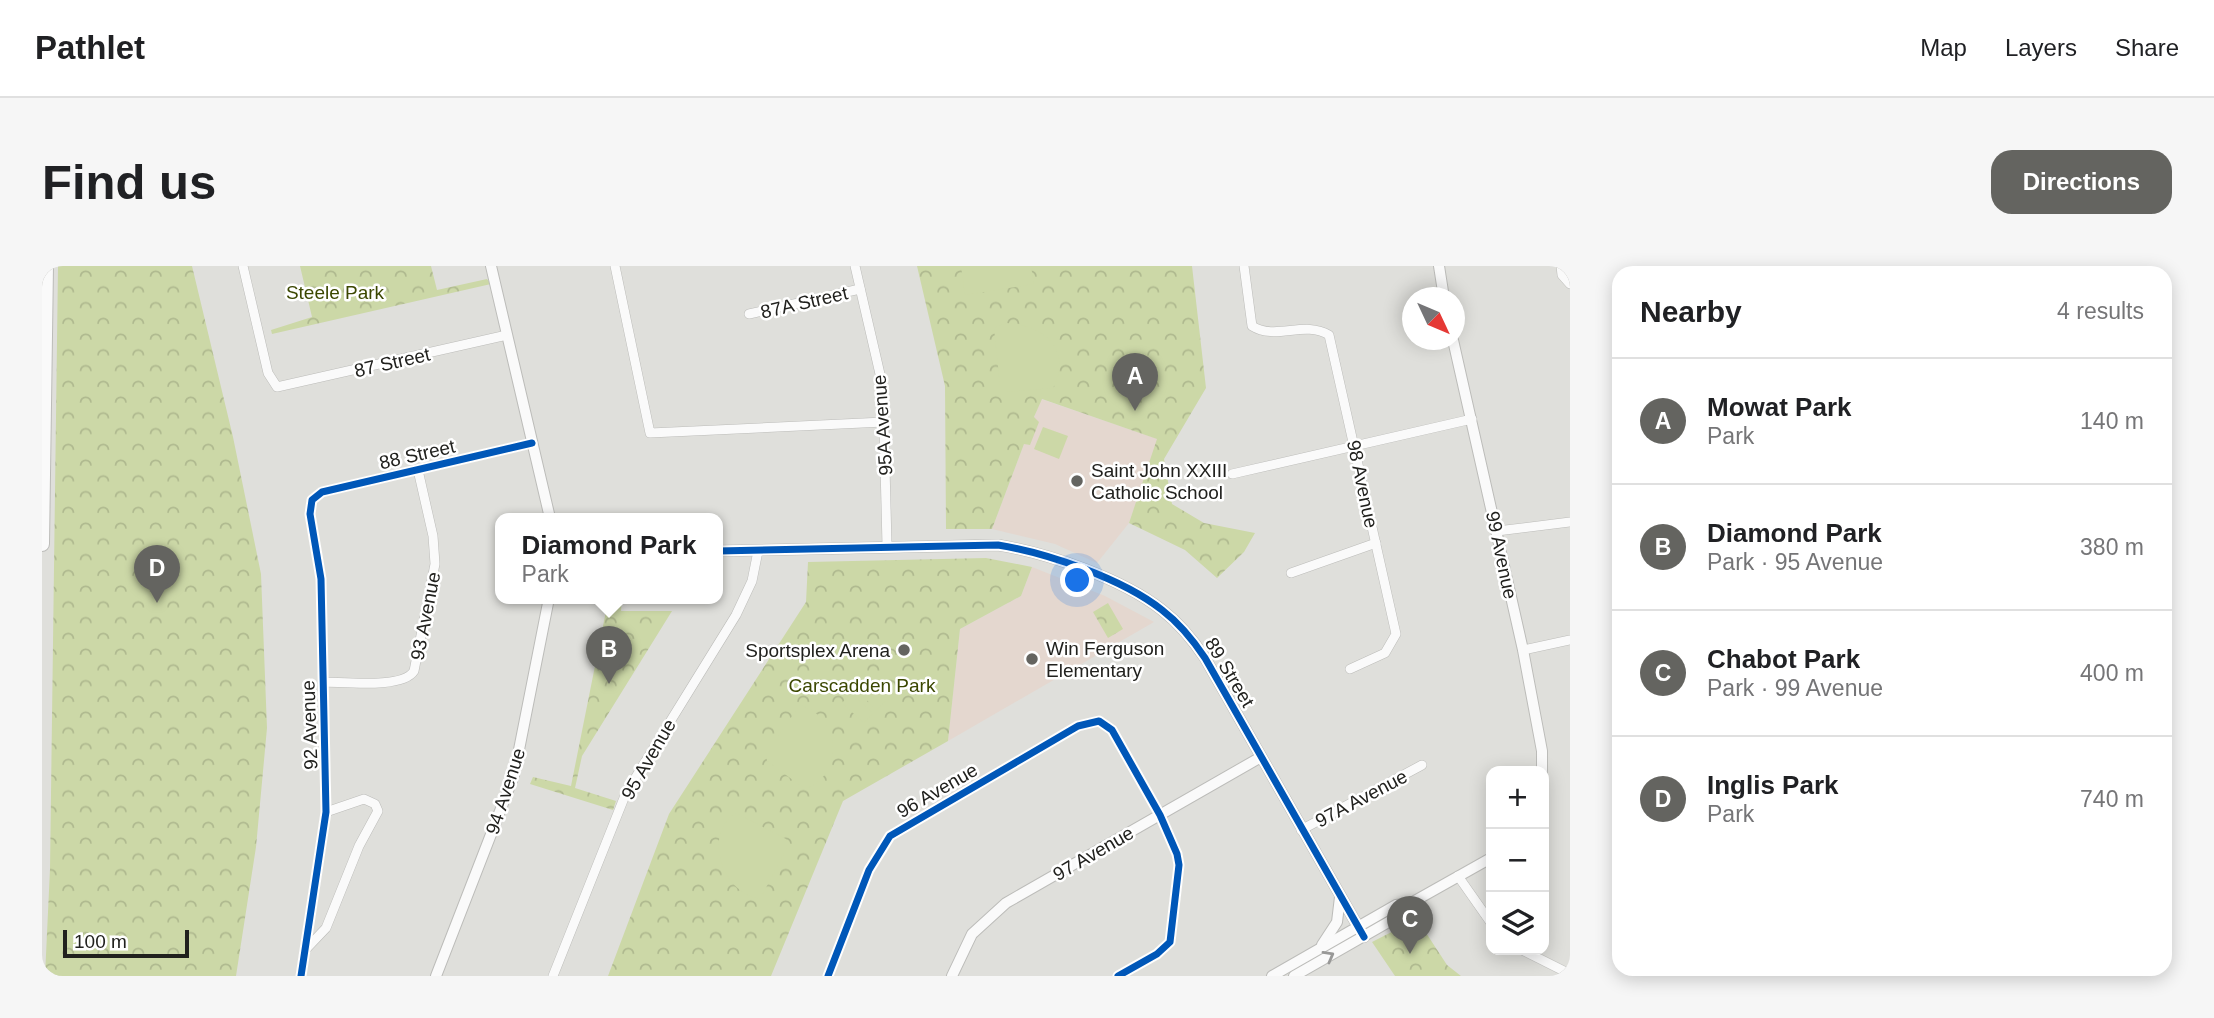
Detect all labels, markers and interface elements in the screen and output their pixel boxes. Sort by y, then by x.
text: Pathlet [35,29,145,66]
text: Map [1920,34,1967,61]
text: Layers [2005,34,2077,61]
text: Share [2115,34,2179,61]
button: Directions [1991,150,2172,214]
text: Find us [42,155,216,209]
park label: Steele Park [286,282,385,303]
street label: 87A Street [759,282,850,323]
north arrow [1402,287,1465,350]
text: Nearby [1640,295,1742,328]
text: 4 results [2057,298,2144,324]
street label: 87 Street [352,343,433,381]
pin: A [1112,353,1158,411]
street label: 95A Avenue [868,374,896,476]
text: Mowat Park [1707,392,1852,422]
text: A [1655,408,1671,434]
text: 140 m [2080,408,2144,434]
text: Park [1707,423,1754,449]
street label: 88 Street [377,435,458,473]
street label: 98 Avenue [1343,438,1382,530]
place label: Saint John XXIII Catholic School [1091,460,1227,503]
marker: Saint John XXIII Catholic School [1069,473,1085,489]
street label: 99 Avenue [1482,509,1521,601]
popup [495,513,723,604]
text: Diamond Park [1707,518,1882,548]
text: Diamond Park [522,530,696,560]
text: B [1655,534,1671,560]
text: 380 m [2080,534,2144,560]
pin: D [134,545,180,603]
text: Park · 95 Avenue [1707,549,1883,575]
text: Park [522,561,569,587]
your location [1060,563,1094,597]
street label: 93 Avenue [407,570,444,662]
pin: B [586,626,632,684]
street label: 89 Street [1201,634,1259,711]
place label: Win Ferguson Elementary [1046,638,1164,681]
place label: Sportsplex Arena [745,640,890,661]
marker: Sportsplex Arena [896,642,912,658]
text: Chabot Park [1707,644,1860,674]
marker: Win Ferguson Elementary [1024,651,1040,667]
text: C [1655,660,1671,686]
text: 400 m [2080,660,2144,686]
park label: Carscadden Park [789,675,936,696]
text: Park · 99 Avenue [1707,675,1883,701]
street label: 92 Avenue [297,680,322,770]
street label: 95 Avenue [617,715,680,803]
street label: 94 Avenue [482,745,529,837]
street label: 96 Avenue [893,759,981,822]
street label: 97A Avenue [1312,765,1411,831]
map controls [1486,766,1549,955]
button: + [1486,766,1549,829]
text: Inglis Park [1707,770,1839,800]
text: D [1655,786,1671,812]
text: 740 m [2080,786,2144,812]
text: Park [1707,801,1754,827]
street label: 97 Avenue [1049,822,1137,885]
button: − [1486,829,1549,892]
button: layers [1486,892,1549,955]
pin: C [1387,896,1433,954]
scale bar [63,927,189,959]
text: 100 m [74,931,127,952]
one-way arrow [1322,951,1334,964]

